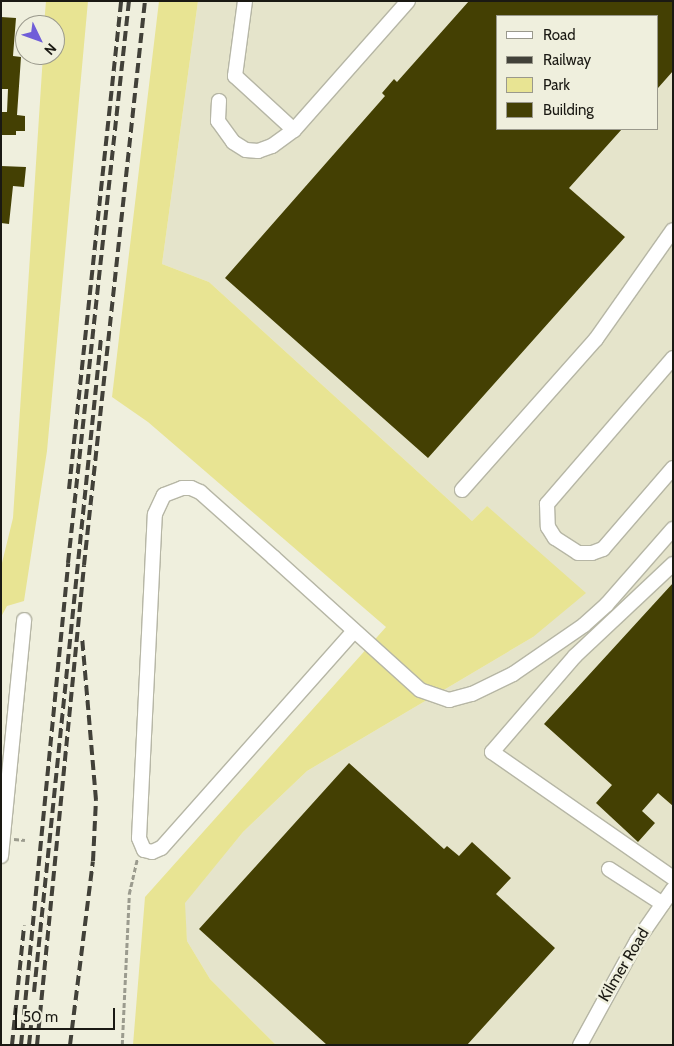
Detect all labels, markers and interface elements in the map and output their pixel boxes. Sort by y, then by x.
north arrow [15,15,65,65]
legend [497,15,659,130]
text: Road [543,26,576,44]
text: N [40,40,60,59]
text: Railway [543,51,591,69]
text: Park [543,76,570,94]
text: Building [543,101,594,119]
street label: Kilmer Road [595,925,653,1005]
scale bar [18,998,118,1030]
text: 50 m [23,1008,58,1026]

